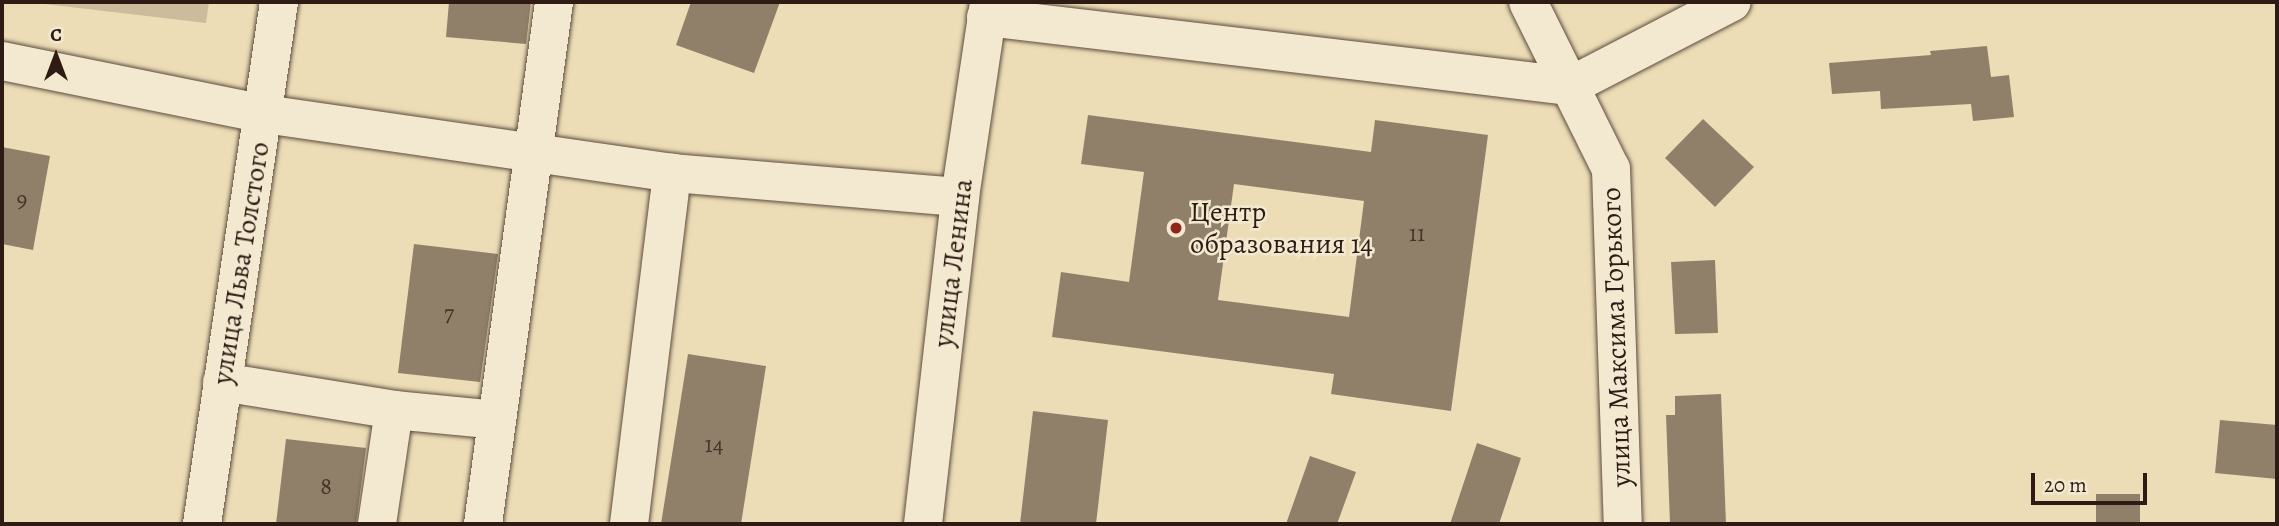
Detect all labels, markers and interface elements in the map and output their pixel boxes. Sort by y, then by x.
north arrow [21,21,91,91]
text: С [50,22,62,48]
street label: улица Льва Толстого [205,139,277,387]
street label: улица Ленина [926,177,980,349]
house number: 9 [17,186,27,214]
street label: улица Максима Горького [1594,186,1638,488]
place label: Центр образования 14 [1190,195,1373,261]
marker: Центр образования 14 [1168,220,1184,236]
house number: 11 [1409,220,1425,248]
house number: 7 [444,300,454,328]
house number: 14 [704,431,724,459]
scale bar [2034,460,2150,504]
text: 20 m [2044,471,2087,499]
house number: 8 [320,473,332,501]

